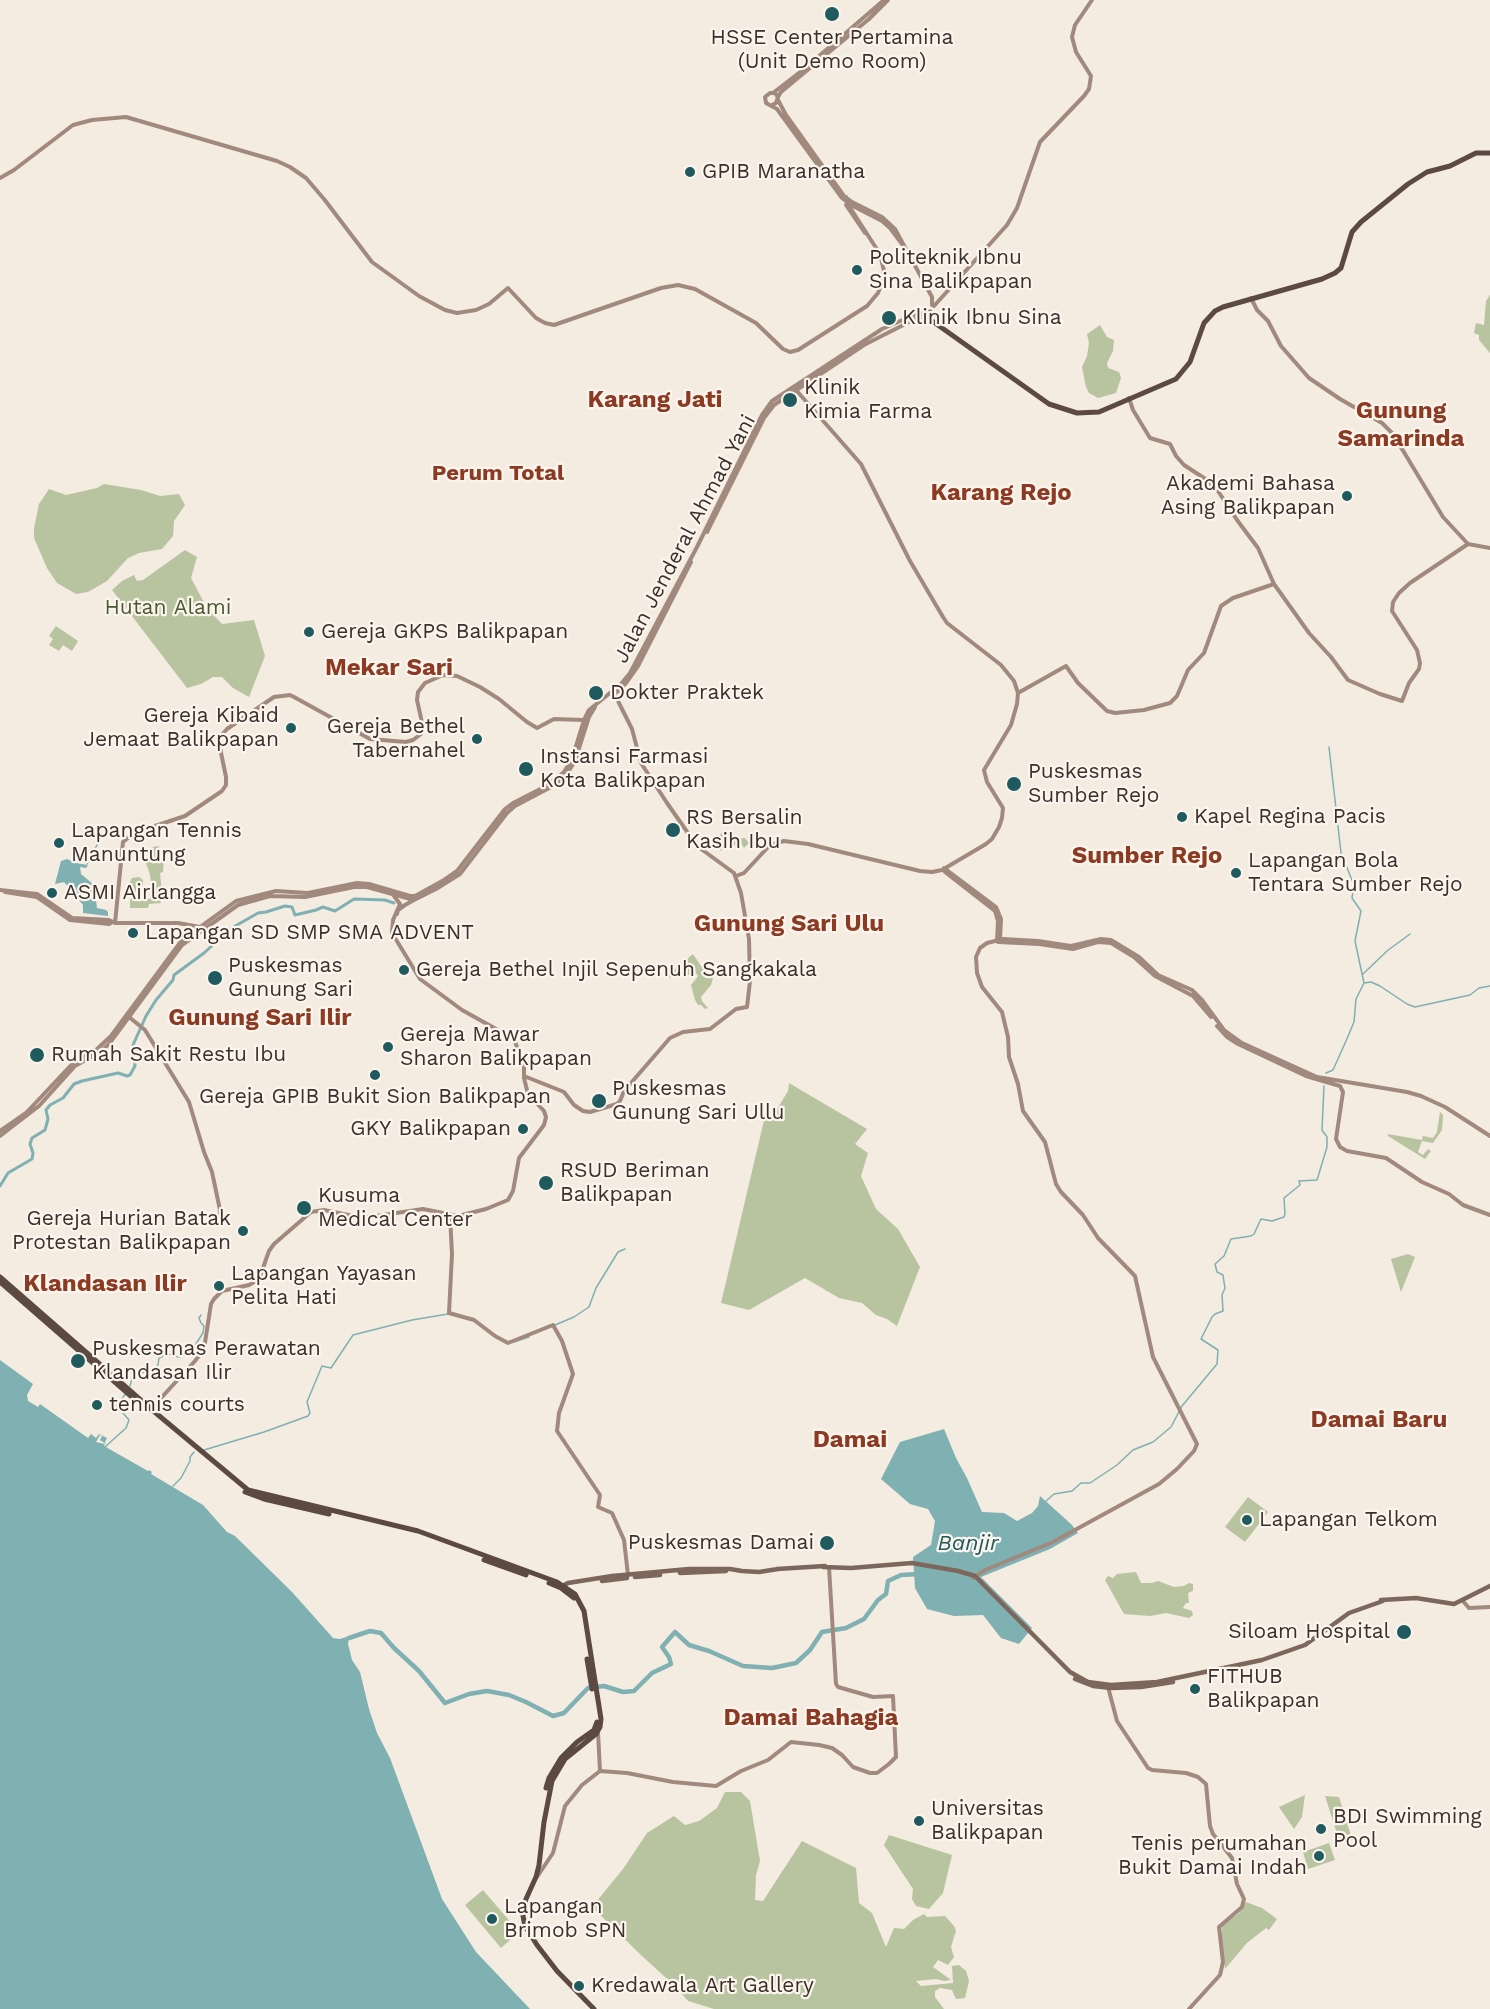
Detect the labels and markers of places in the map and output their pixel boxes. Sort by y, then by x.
marker: HSSE Center Pertamina (Unit Demo Room) [823,5,841,23]
place label: HSSE Center Pertamina (Unit Demo Room) [711,25,953,75]
place label: GPIB Maranatha [702,159,865,185]
marker: GPIB Maranatha [683,165,697,179]
place label: Politeknik Ibnu Sina Balikpapan [869,245,1033,295]
marker: Politeknik Ibnu Sina Balikpapan [850,263,864,277]
place label: Klinik Ibnu Sina [902,305,1062,331]
marker: Klinik Ibnu Sina [880,309,898,327]
place label: Klinik Kimia Farma [804,375,932,425]
marker: Klinik Kimia Farma [781,391,799,409]
place label: Akademi Bahasa Asing Balikpapan [1161,471,1335,521]
marker: Akademi Bahasa Asing Balikpapan [1340,489,1354,503]
place label: Gereja GKPS Balikpapan [321,619,568,645]
marker: Gereja GKPS Balikpapan [302,625,316,639]
place label: Dokter Praktek [610,680,764,706]
marker: Dokter Praktek [587,684,605,702]
place label: Gereja Kibaid Jemaat Balikpapan [83,703,279,753]
place label: Gereja Bethel Tabernahel [327,714,465,764]
marker: Gereja Kibaid Jemaat Balikpapan [284,721,298,735]
marker: Gereja Bethel Tabernahel [470,732,484,746]
place label: Instansi Farmasi Kota Balikpapan [540,744,708,794]
place label: Puskesmas Sumber Rejo [1028,759,1159,809]
marker: Instansi Farmasi Kota Balikpapan [517,760,535,778]
marker: Puskesmas Sumber Rejo [1005,775,1023,793]
place label: Kapel Regina Pacis [1194,804,1386,830]
place label: RS Bersalin Kasih Ibu [686,805,803,855]
marker: Kapel Regina Pacis [1175,810,1189,824]
place label: Lapangan Tennis Manuntung [71,818,242,868]
marker: RS Bersalin Kasih Ibu [664,821,682,839]
marker: Lapangan Tennis Manuntung [52,836,66,850]
place label: Lapangan Bola Tentara Sumber Rejo [1248,848,1463,898]
marker: Lapangan Bola Tentara Sumber Rejo [1229,866,1243,880]
place label: ASMI Airlangga [64,880,216,906]
marker: ASMI Airlangga [45,886,59,900]
place label: Lapangan SD SMP SMA ADVENT [145,920,474,946]
marker: Lapangan SD SMP SMA ADVENT [126,926,140,940]
place label: Puskesmas Gunung Sari [228,953,353,1003]
place label: Gereja Bethel Injil Sepenuh Sangkakala [416,957,817,983]
marker: Gereja Bethel Injil Sepenuh Sangkakala [397,963,411,977]
marker: Puskesmas Gunung Sari [206,969,224,987]
place label: Gereja Mawar Sharon Balikpapan [400,1022,592,1072]
marker: Gereja Mawar Sharon Balikpapan [381,1040,395,1054]
place label: Rumah Sakit Restu Ibu [51,1042,286,1068]
marker: Rumah Sakit Restu Ibu [28,1046,46,1064]
marker: Gereja GPIB Bukit Sion Balikpapan [368,1068,382,1082]
place label: Puskesmas Gunung Sari Ullu [612,1076,784,1126]
place label: Gereja GPIB Bukit Sion Balikpapan [199,1084,551,1110]
marker: Puskesmas Gunung Sari Ullu [590,1092,608,1110]
place label: GKY Balikpapan [350,1116,511,1142]
marker: GKY Balikpapan [516,1122,530,1136]
place label: RSUD Beriman Balikpapan [560,1158,709,1208]
marker: RSUD Beriman Balikpapan [537,1174,555,1192]
place label: Kusuma Medical Center [318,1183,473,1233]
marker: Kusuma Medical Center [295,1199,313,1217]
place label: Gereja Hurian Batak Protestan Balikpapan [12,1206,231,1256]
marker: Gereja Hurian Batak Protestan Balikpapan [236,1224,250,1238]
place label: Lapangan Yayasan Pelita Hati [231,1261,417,1311]
marker: Lapangan Yayasan Pelita Hati [212,1279,226,1293]
place label: Puskesmas Perawatan Klandasan Ilir [92,1336,321,1386]
marker: Puskesmas Perawatan Klandasan Ilir [69,1352,87,1370]
place label: tennis courts [109,1392,245,1418]
marker: tennis courts [90,1398,104,1412]
place label: Lapangan Telkom [1259,1507,1438,1533]
marker: Lapangan Telkom [1240,1513,1254,1527]
place label: Puskesmas Damai [628,1530,814,1556]
marker: Puskesmas Damai [818,1534,836,1552]
place label: Siloam Hospital [1228,1619,1390,1645]
marker: Siloam Hospital [1395,1623,1413,1641]
place label: FITHUB Balikpapan [1207,1664,1320,1714]
marker: FITHUB Balikpapan [1188,1682,1202,1696]
place label: Universitas Balikpapan [931,1796,1044,1846]
place label: BDI Swimming Pool [1333,1804,1482,1854]
marker: Universitas Balikpapan [912,1814,926,1828]
marker: BDI Swimming Pool [1314,1822,1328,1836]
place label: Tenis perumahan Bukit Damai Indah [1118,1831,1307,1881]
marker: Tenis perumahan Bukit Damai Indah [1312,1849,1326,1863]
place label: Lapangan Brimob SPN [504,1894,626,1944]
marker: Lapangan Brimob SPN [485,1912,499,1926]
place label: Kredawala Art Gallery [591,1973,814,1999]
marker: Kredawala Art Gallery [572,1979,586,1993]

